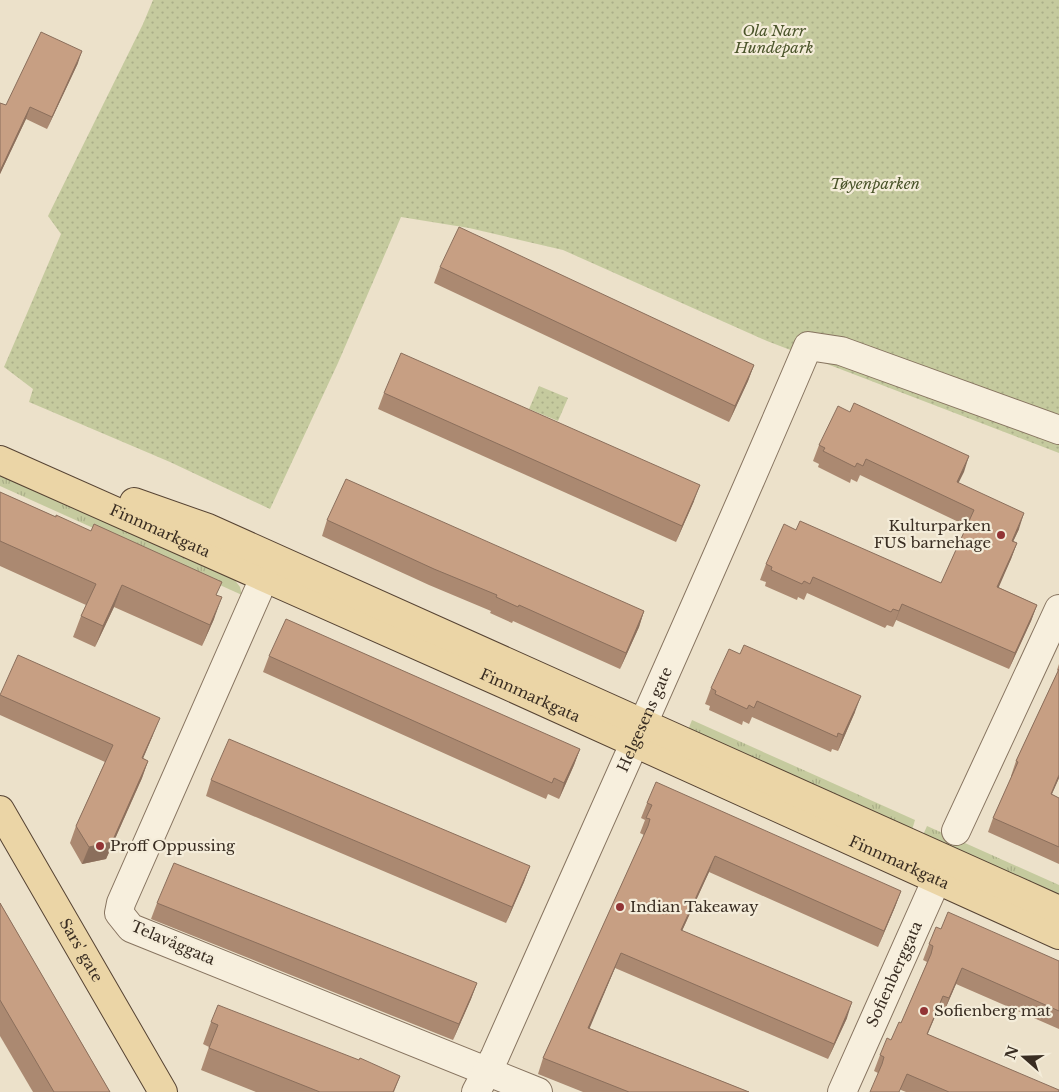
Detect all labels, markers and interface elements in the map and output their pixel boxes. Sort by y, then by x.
park label: Ola Narr Hundepark [734,21,813,57]
park label: Tøyenparken [830,174,920,193]
street label: Finnmarkgata [107,500,214,561]
place label: Kulturparken FUS barnehage [874,516,991,552]
marker: Kulturparken FUS barnehage [995,529,1007,541]
street label: Finnmarkgata [477,664,584,726]
street label: Helgesens gate [613,664,676,775]
street label: Finnmarkgata [846,831,953,893]
place label: Proff Oppussing [110,836,236,855]
marker: Proff Oppussing [94,840,106,852]
place label: Indian Takeaway [630,897,759,916]
marker: Indian Takeaway [614,901,626,913]
street label: Sars' gate [56,915,107,985]
street label: Telavåggata [128,916,219,969]
street label: Sofienberggata [862,917,926,1030]
place label: Sofienberg mat [934,1001,1051,1020]
marker: Sofienberg mat [918,1005,930,1017]
north arrow [999,1032,1049,1082]
text: N [1001,1043,1022,1062]

